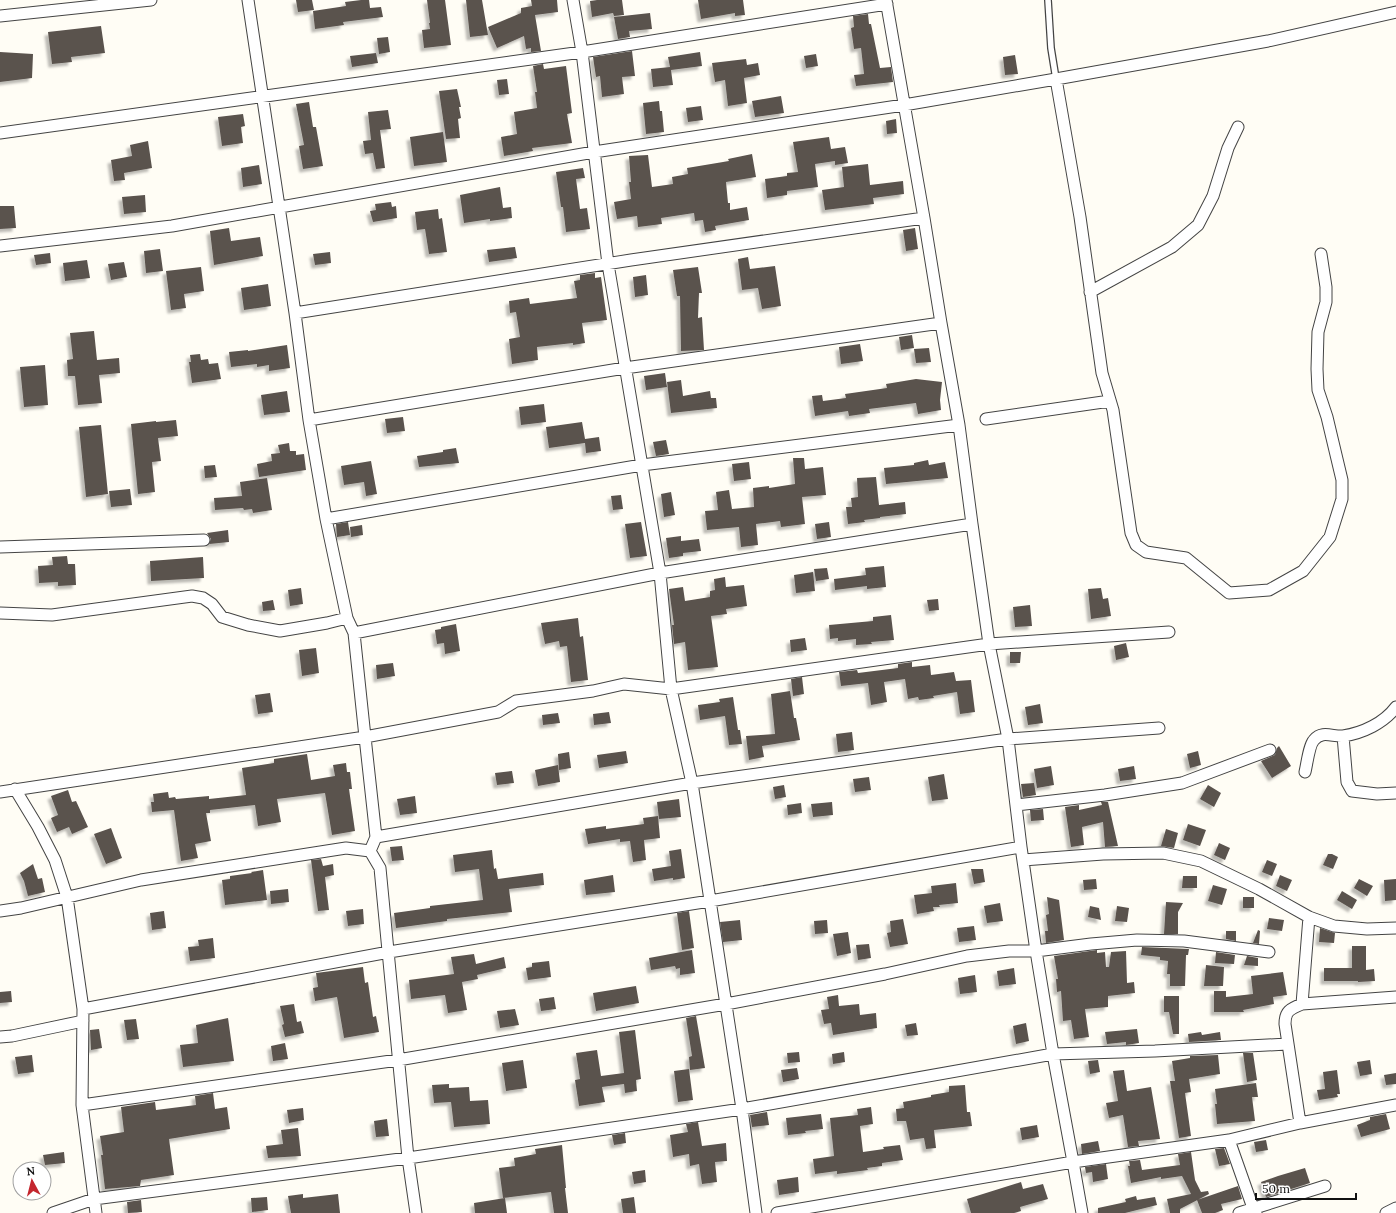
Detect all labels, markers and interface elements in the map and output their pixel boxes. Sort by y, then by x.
north arrow [12,1161,52,1201]
text: N [26,1164,36,1179]
scale bar [1256,1175,1356,1201]
text: 50 m [1262,1181,1290,1196]

